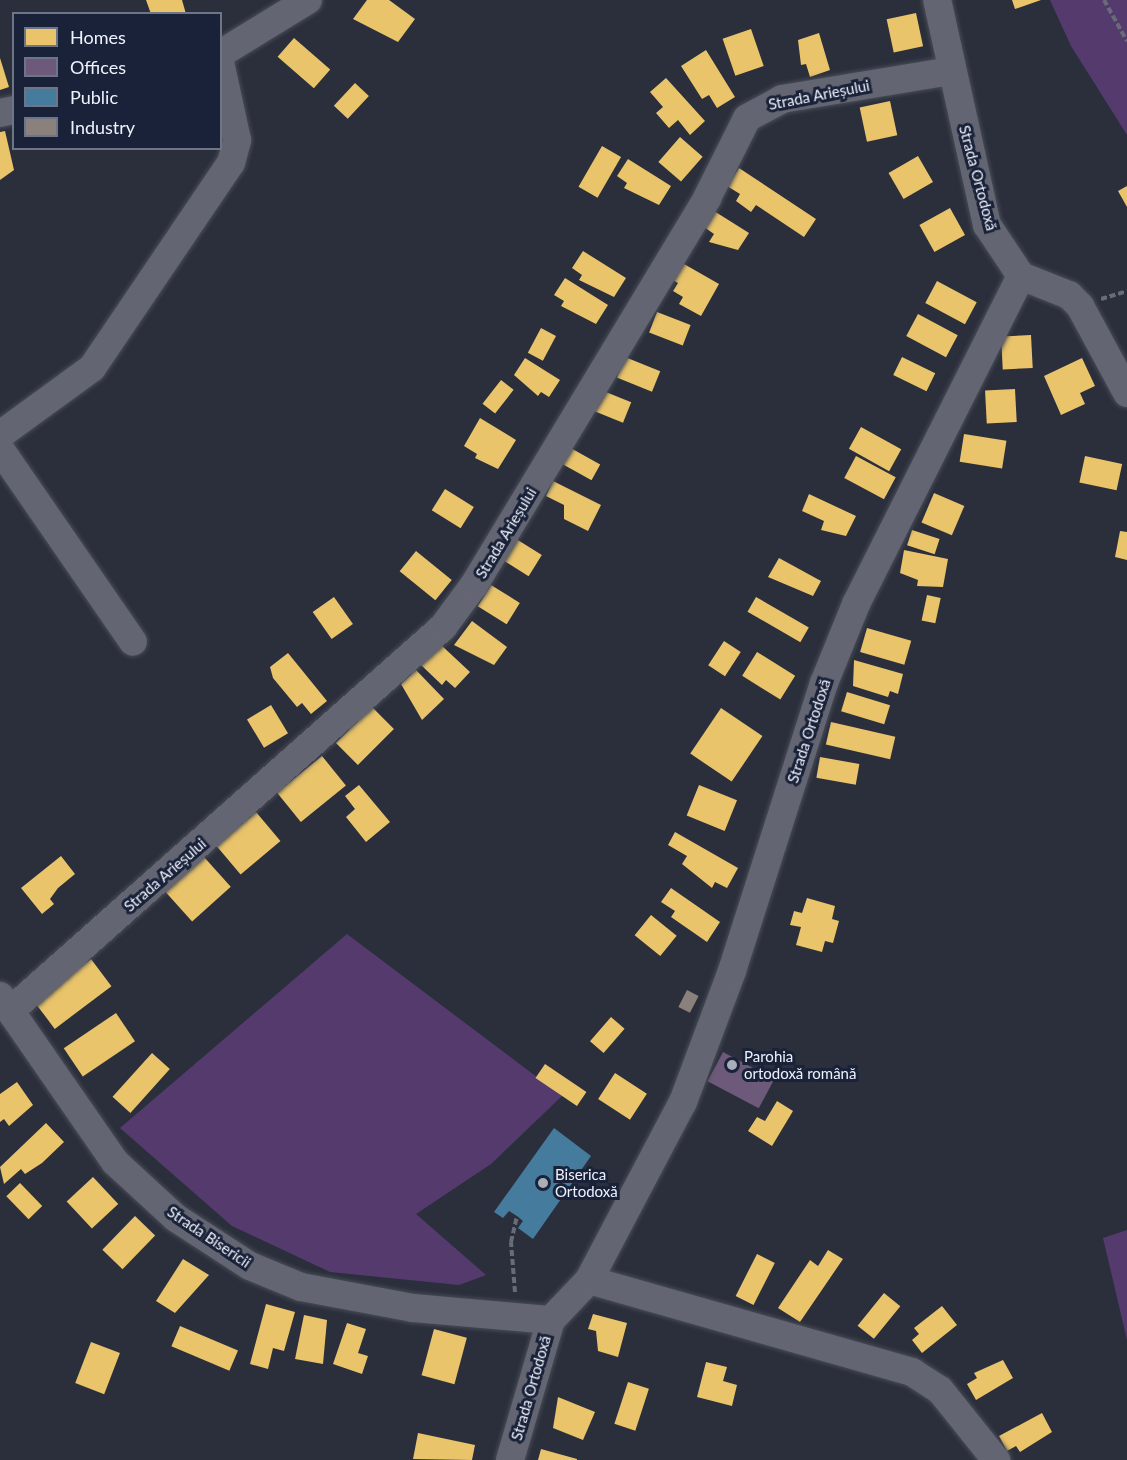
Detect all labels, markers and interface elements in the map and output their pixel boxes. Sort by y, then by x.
legend [12,12,222,150]
text: Homes [70,26,126,48]
text: Offices [70,56,126,78]
street label: Strada Arieșului [767,76,871,114]
text: Public [70,86,118,108]
text: Industry [70,116,135,138]
street label: Strada Ortodoxă [955,123,1001,233]
street label: Strada Arieșului [472,484,540,582]
street label: Strada Ortodoxă [784,677,834,785]
street label: Strada Arieșului [120,834,210,916]
place label: Parohia ortodoxă română [744,1047,856,1082]
marker: Parohia ortodoxă română [725,1058,739,1072]
place label: Biserica Ortodoxă [555,1165,618,1200]
marker: Biserica Ortodoxă [536,1176,550,1190]
street label: Strada Bisericii [164,1203,254,1271]
street label: Strada Ortodoxă [507,1333,555,1443]

